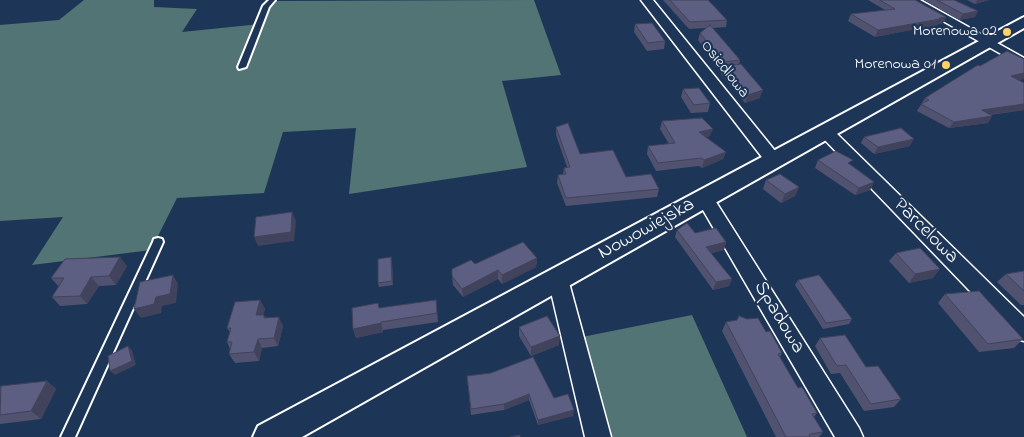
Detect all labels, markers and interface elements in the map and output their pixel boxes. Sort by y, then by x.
place label: Morenowa 02 [913,22,997,42]
marker: Morenowa 02 [1001,26,1013,38]
street label: Osiedlowa [696,37,752,103]
place label: Morenowa 01 [854,55,936,75]
marker: Morenowa 01 [940,59,952,71]
street label: Nowowiejska [595,194,699,266]
street label: Parcelowa [887,194,963,270]
street label: Spadowa [747,277,809,359]

